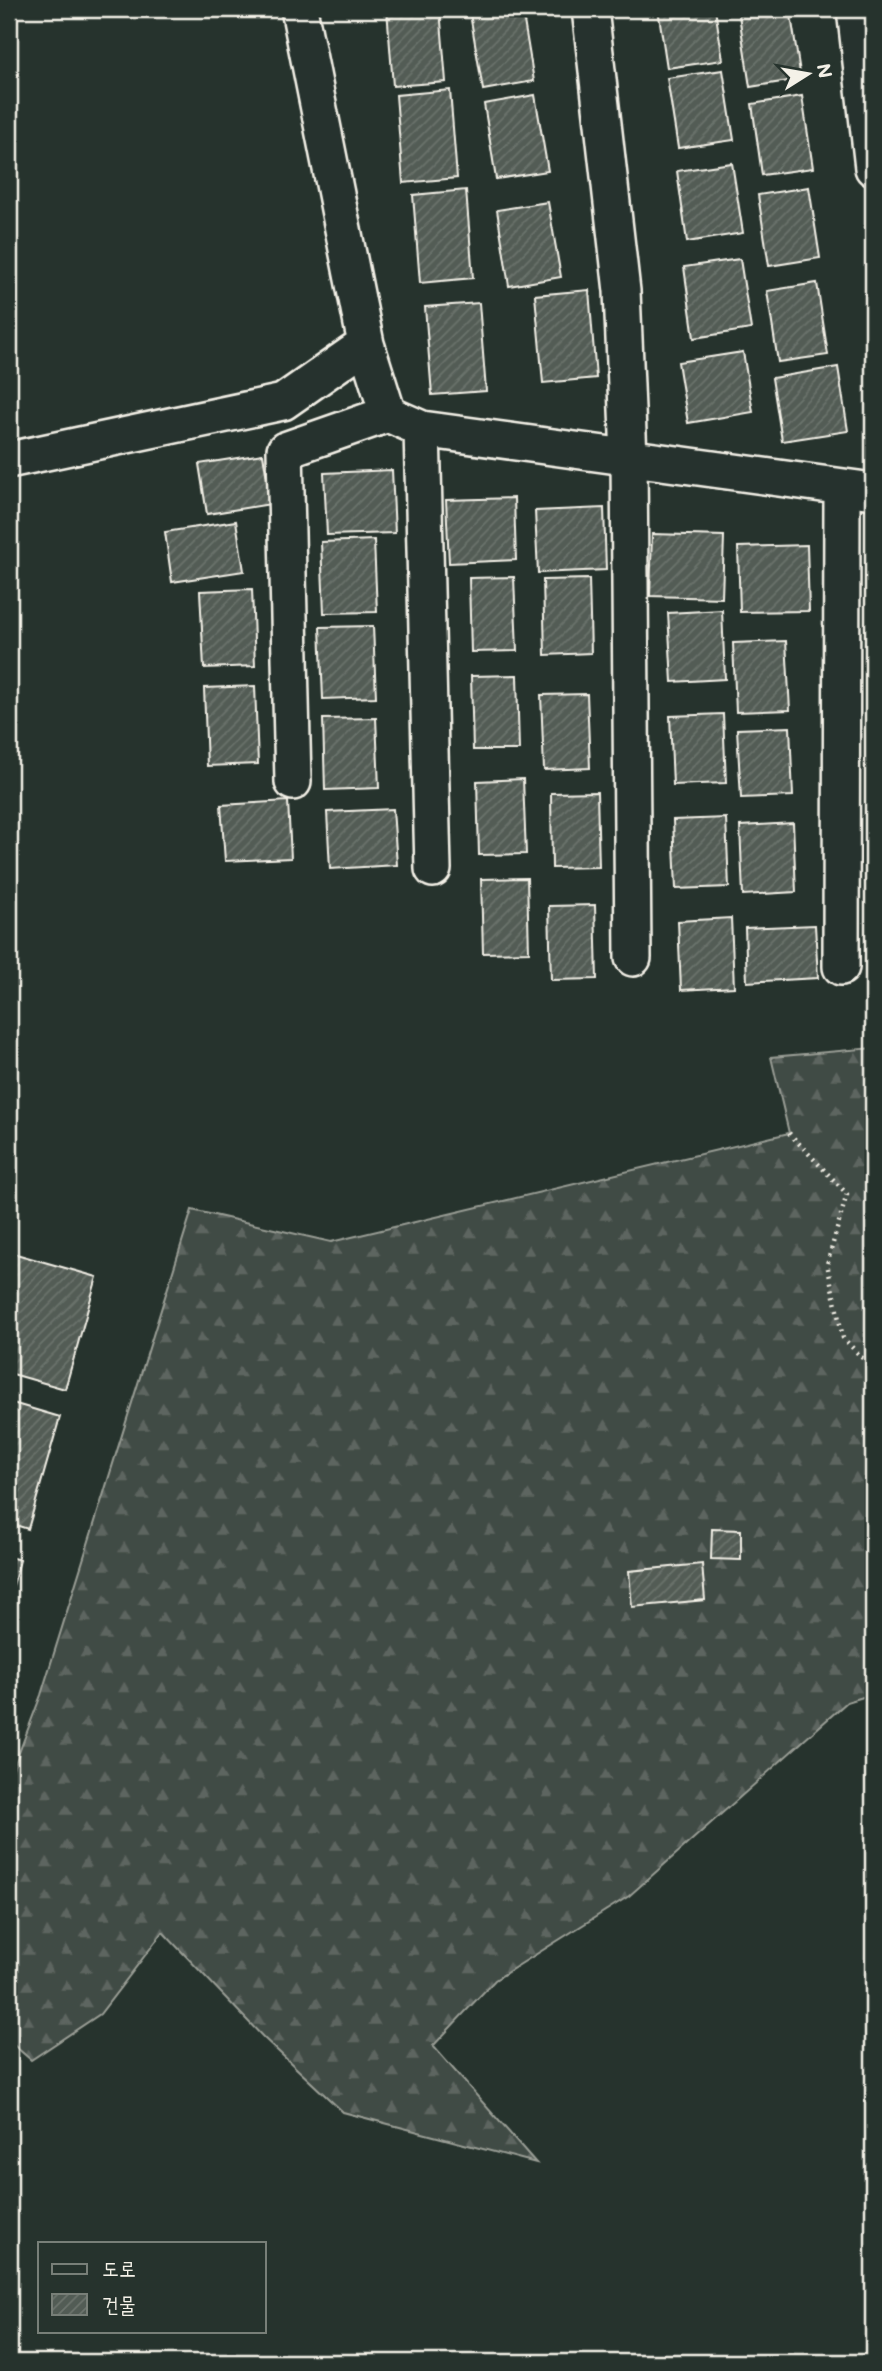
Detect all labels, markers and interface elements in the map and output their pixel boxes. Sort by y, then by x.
north arrow [774,38,844,108]
text: N [812,61,839,80]
legend [38,2242,266,2332]
text: 도로 [102,2254,136,2281]
text: 건물 [102,2290,136,2317]

